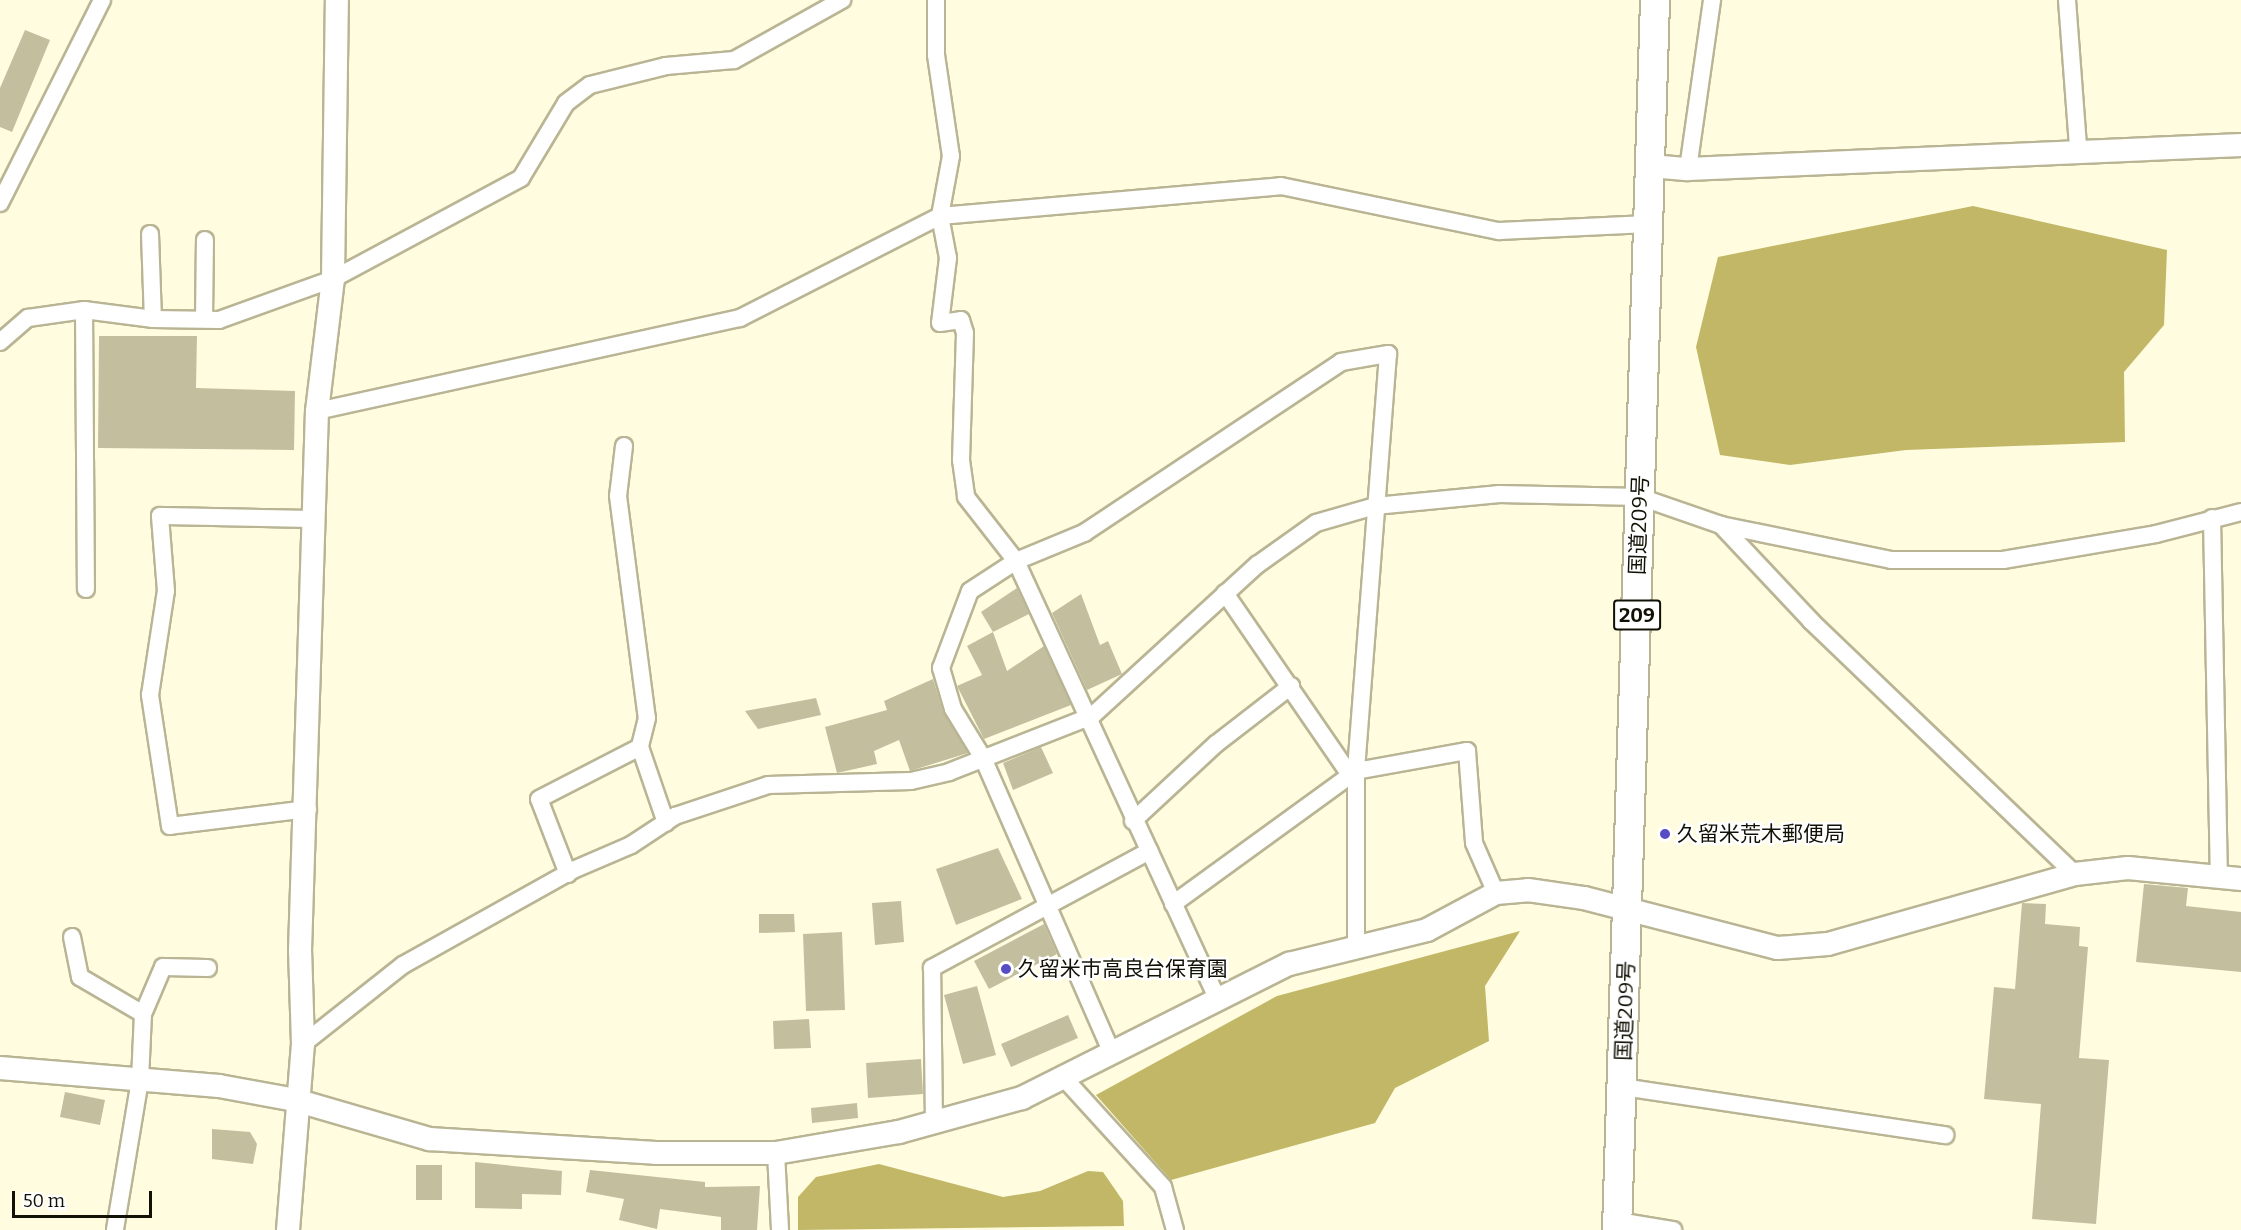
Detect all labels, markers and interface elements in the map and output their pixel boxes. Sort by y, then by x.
street label: 国道209号 [1625,474,1653,576]
road number: 209 [1613,598,1661,632]
place label: 久留米荒木郵便局 [1677,821,1845,847]
marker: 久留米荒木郵便局 [1658,827,1672,841]
place label: 久留米市高良台保育園 [1018,956,1228,982]
street label: 国道209号 [1611,960,1639,1062]
marker: 久留米市高良台保育園 [999,962,1013,976]
scale bar [15,1179,154,1217]
text: 50 m [23,1190,65,1212]

